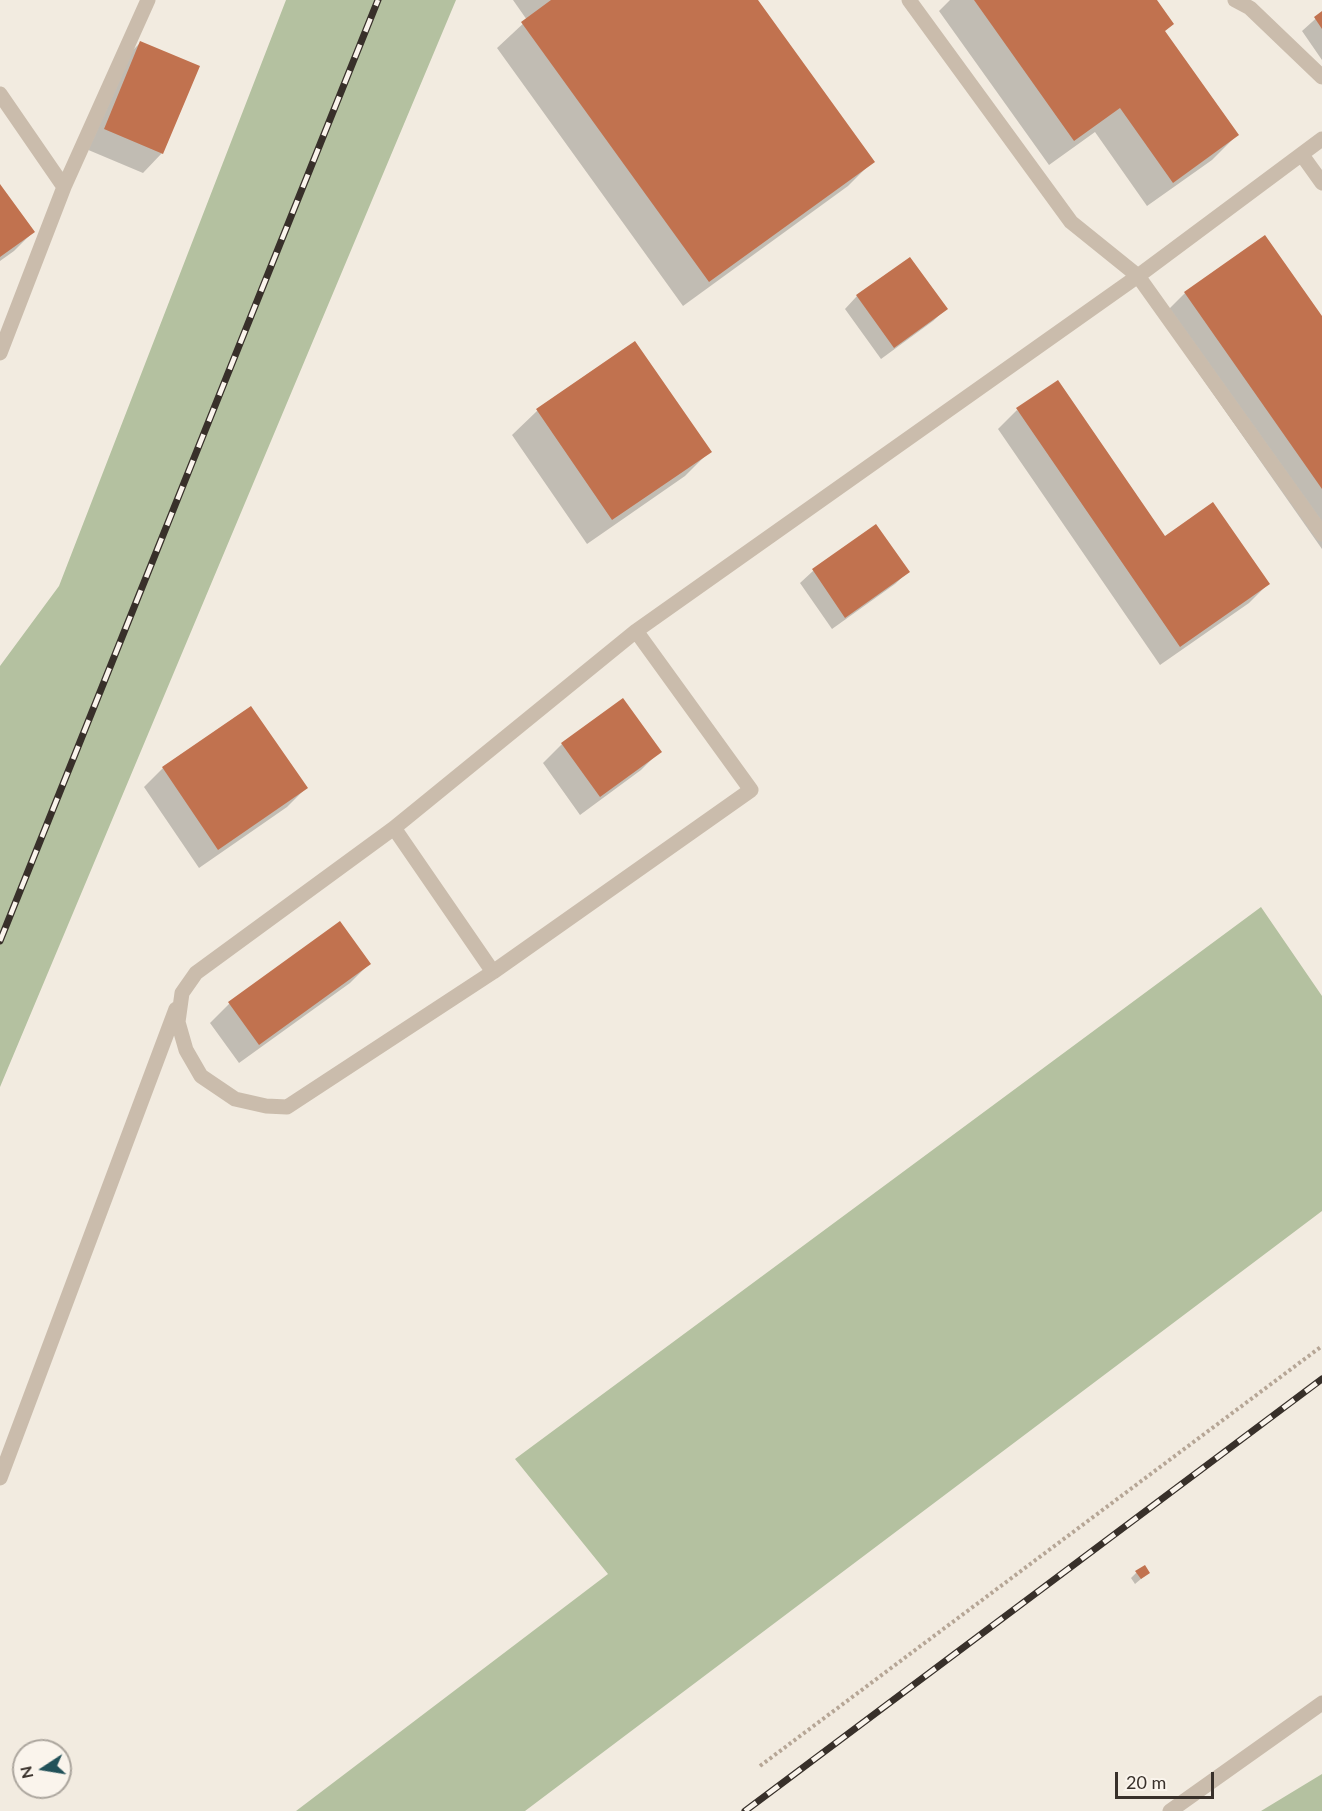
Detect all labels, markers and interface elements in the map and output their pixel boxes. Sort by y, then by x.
north arrow [12,1739,72,1799]
scale bar [1118,1760,1217,1798]
text: N [15,1764,36,1780]
text: 20 m [1126,1771,1166,1793]

